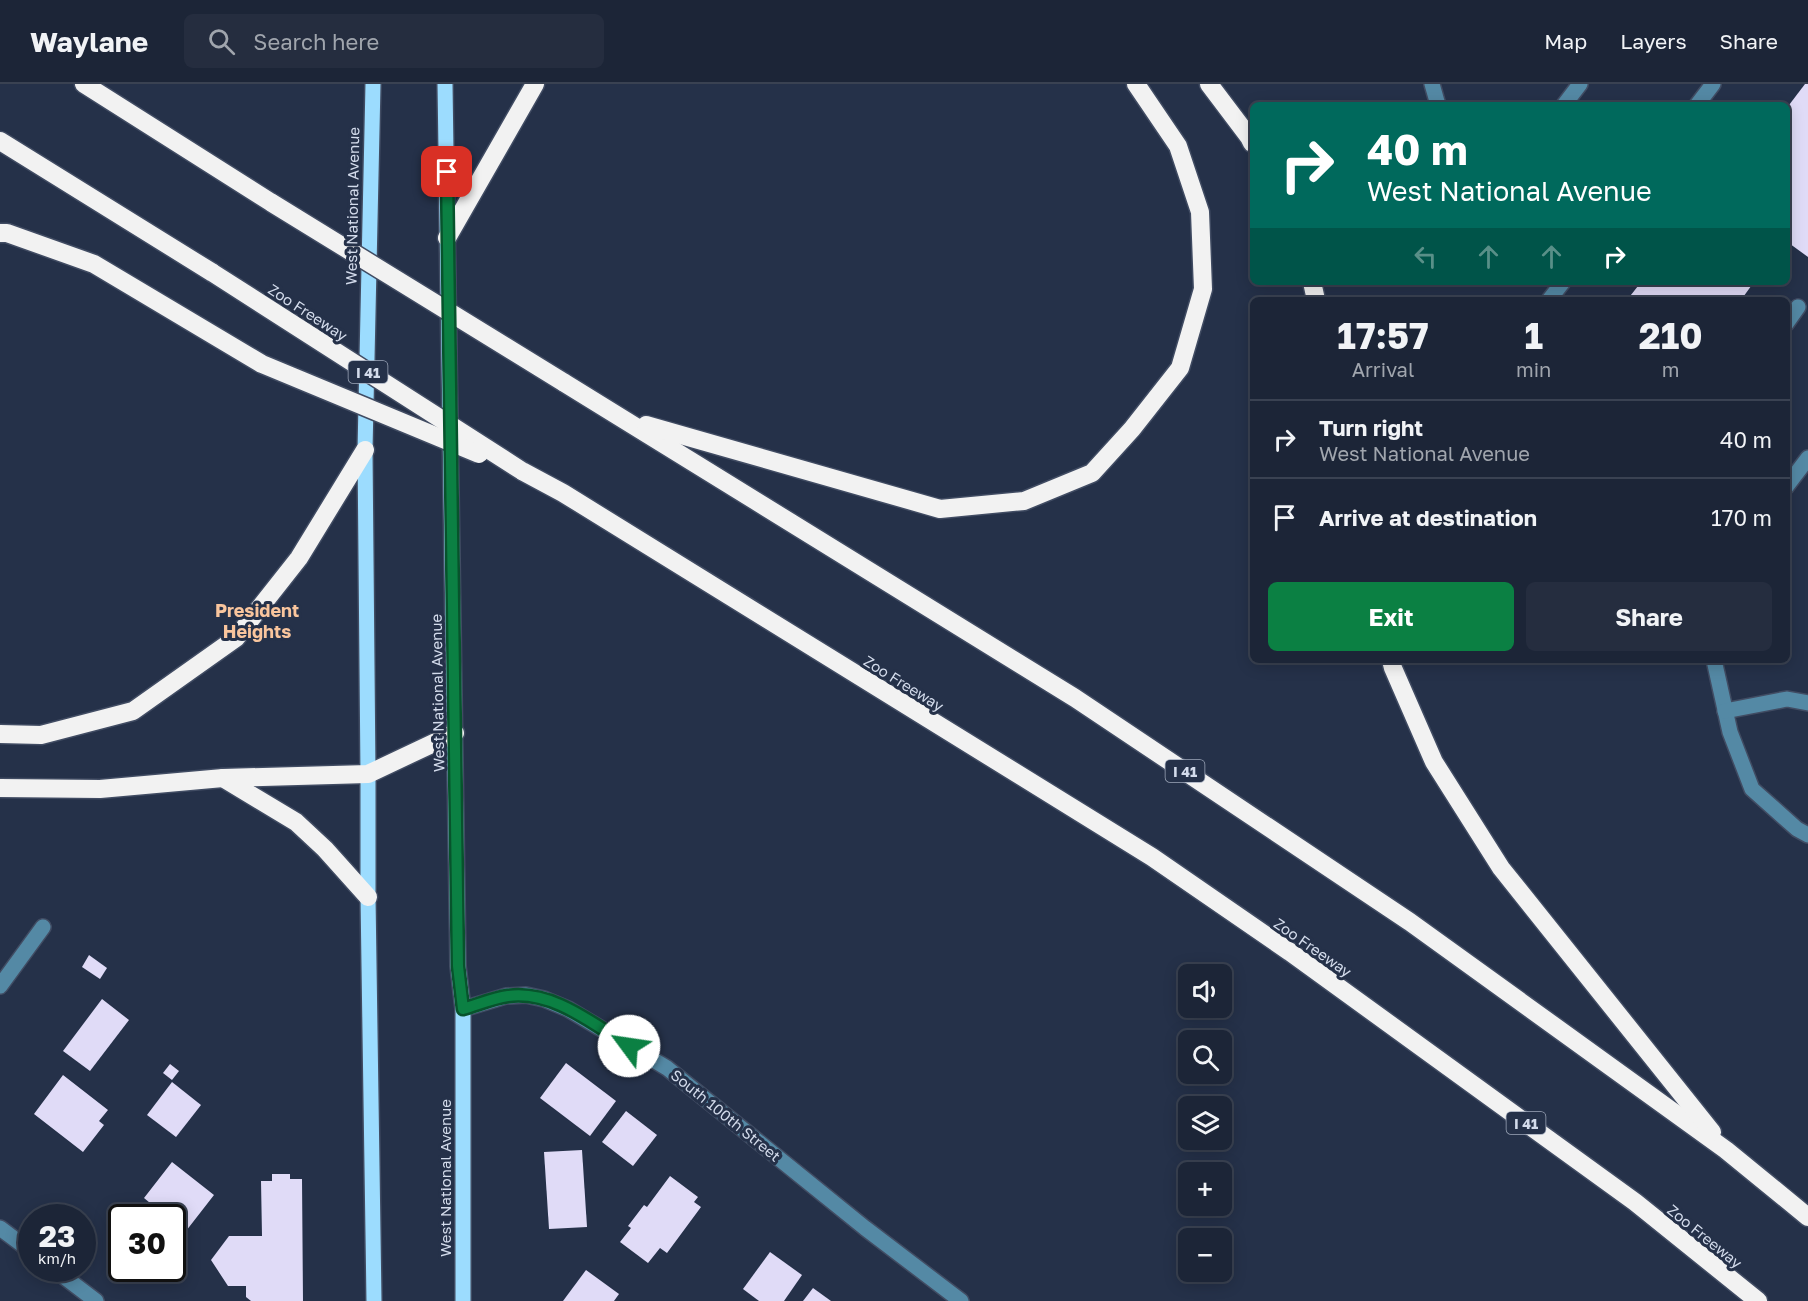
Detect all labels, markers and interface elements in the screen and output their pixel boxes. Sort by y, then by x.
search box [184,14,604,68]
text: Waylane [30,25,148,58]
icon: search [205,25,238,58]
text: Search here [253,28,379,55]
text: Map [1544,28,1587,54]
text: Layers [1620,28,1687,54]
text: Share [1720,28,1778,54]
text: 40 m [1367,124,1468,174]
street label: West National Avenue [342,126,362,285]
icon: right [1268,126,1346,204]
pin [421,146,472,197]
icon: arrive [430,155,463,188]
text: West National Avenue [1367,175,1652,207]
icon: left [1409,240,1442,273]
icon: ahead [1472,240,1505,273]
icon: ahead [1535,240,1568,273]
icon: right [1598,240,1631,273]
street label: Zoo Freeway [265,280,351,345]
text: 17:57 [1337,314,1429,357]
text: 1 [1524,314,1543,357]
text: 210 [1639,314,1703,357]
text: Arrival [1352,357,1414,381]
text: min [1516,357,1551,381]
text: m [1662,357,1680,381]
road number: I 41 [348,361,388,383]
text: Turn right [1319,414,1423,441]
icon: right [1268,423,1301,456]
text: 40 m [1720,426,1772,453]
text: West National Avenue [1319,441,1530,465]
icon: arrive [1268,501,1301,534]
text: Arrive at destination [1319,504,1537,531]
text: 170 m [1711,504,1772,531]
button: Exit [1268,582,1514,651]
button: Share [1526,582,1772,651]
district label: President Heights [215,599,299,642]
street label: West National Avenue [427,613,447,772]
street label: Zoo Freeway [861,651,948,715]
road number: I 41 [1166,760,1204,782]
street label: Zoo Freeway [1271,914,1356,981]
map controls [1178,964,1232,1282]
button: sound [1178,964,1232,1018]
position arrow [597,1014,661,1078]
button: search [1178,1030,1232,1084]
street label: South 100th Street [668,1065,784,1165]
button: layers [1178,1096,1232,1150]
street label: West National Avenue [436,1099,454,1257]
road number: I 41 [1506,1112,1546,1134]
button: + [1178,1162,1232,1216]
street label: Zoo Freeway [1664,1200,1746,1272]
speed limit sign: 30 [108,1204,186,1282]
text: 23 [39,1218,75,1254]
button: − [1178,1228,1232,1282]
text: km/h [38,1249,76,1267]

